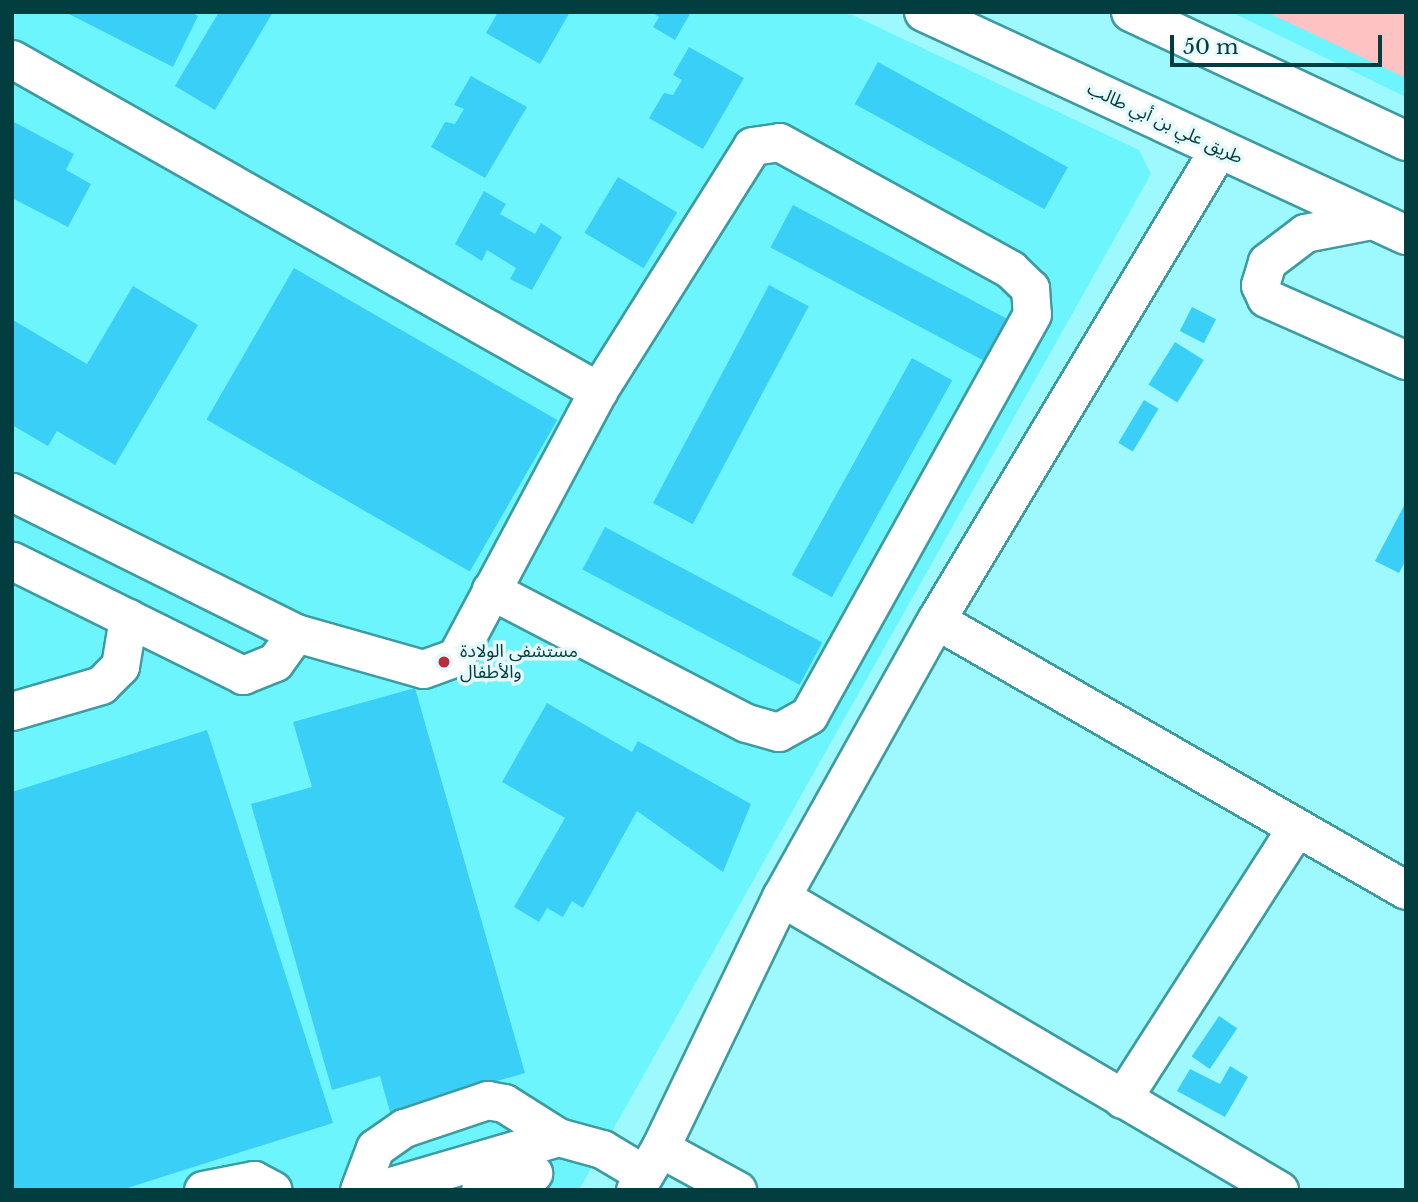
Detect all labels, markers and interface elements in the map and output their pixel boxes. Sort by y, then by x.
scale bar [1173,21,1385,65]
text: 50 m [1183,34,1238,60]
street label: طريق علي بن أبي طالب [1084,77,1246,169]
place label: مستشفى الولادة والأطفال [460,641,578,684]
marker: مستشفى الولادة والأطفال [434,652,454,672]

